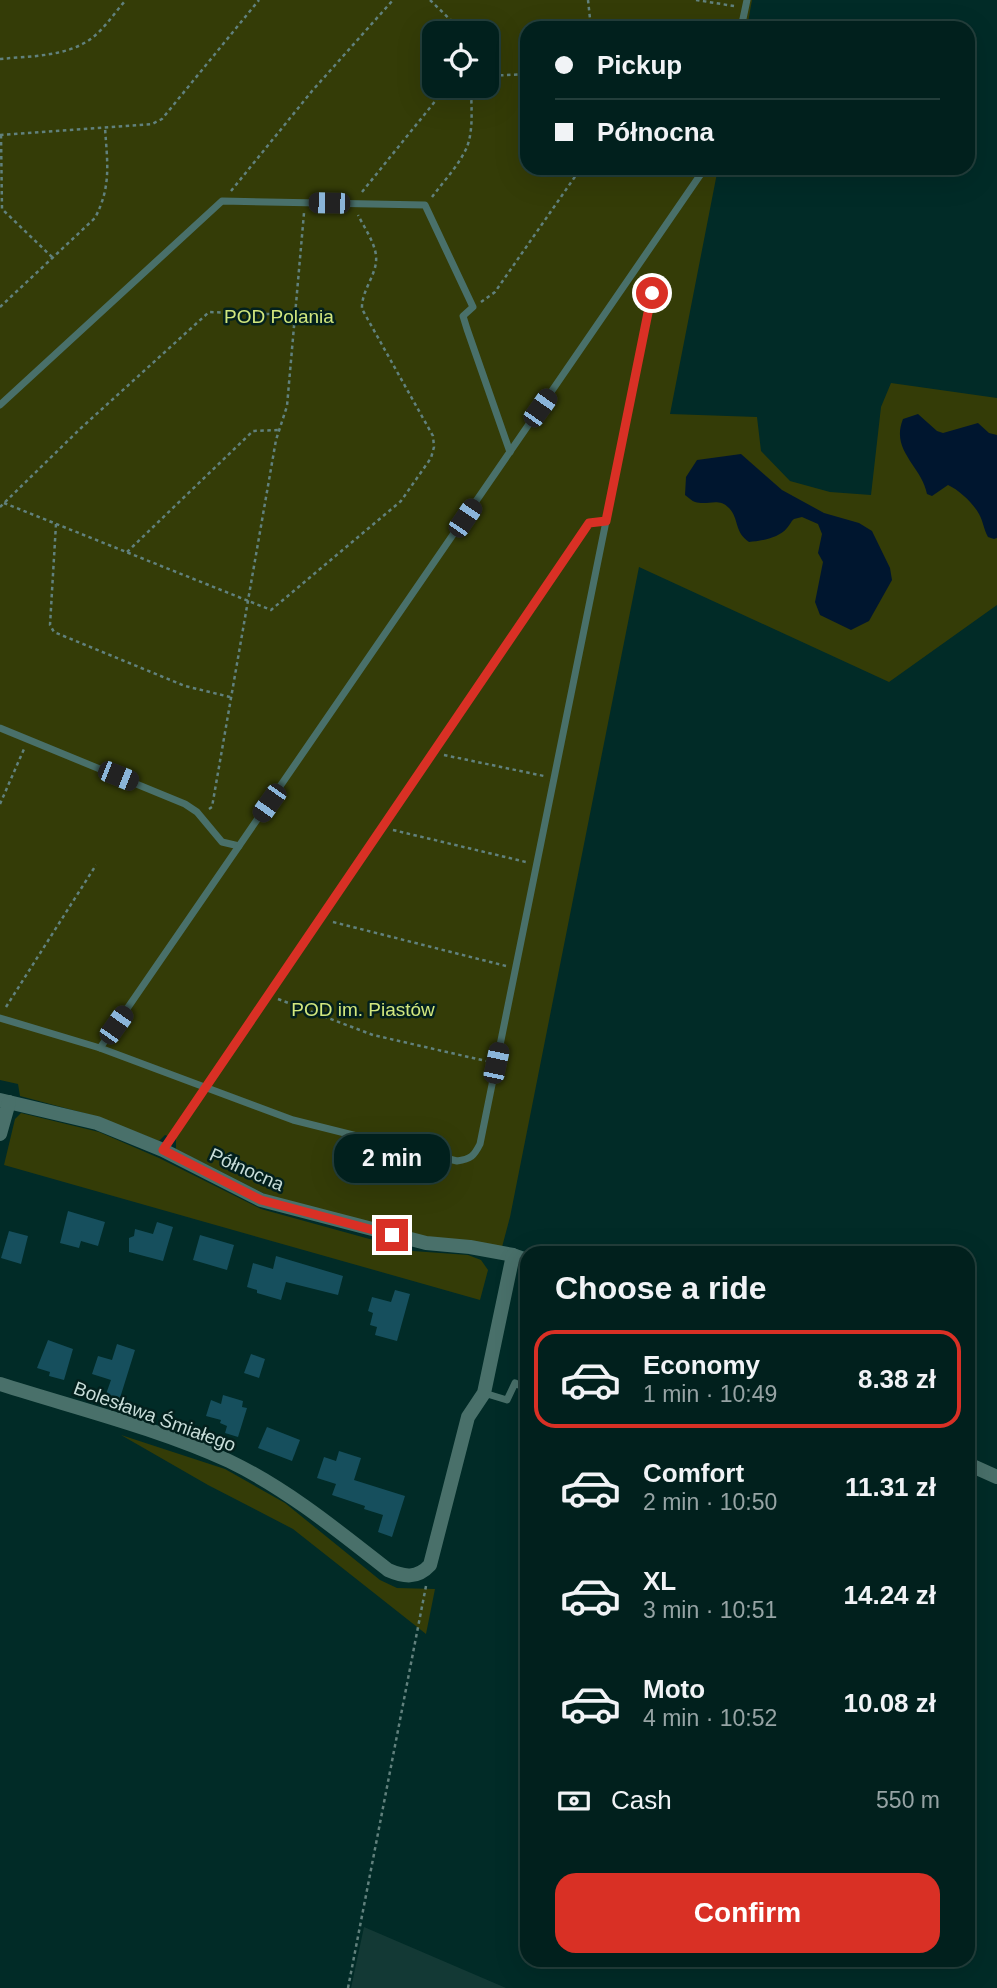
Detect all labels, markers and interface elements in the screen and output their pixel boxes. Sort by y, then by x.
map controls [422,21,499,98]
button: locate [422,21,499,98]
text: Pickup [597,50,682,80]
text: Północna [597,117,714,147]
car [308,192,351,214]
route start [636,277,668,309]
park label: POD Polania [224,306,334,327]
car [520,385,561,431]
car [445,495,486,541]
car [95,758,142,794]
car [249,780,290,826]
park label: POD im. Piastów [291,999,435,1020]
car [96,1002,137,1048]
car [482,1040,511,1086]
callout: 2 min [334,1134,450,1182]
street label: Północna [206,1144,288,1195]
text: 2 min [362,1145,422,1171]
route end [376,1219,408,1251]
text: Choose a ride [555,1270,767,1306]
icon: car [559,1348,622,1411]
text: Economy [643,1350,760,1380]
text: 8.38 zł [858,1364,936,1394]
street label: Bolesława Śmiałego [71,1377,239,1456]
text: 1 min · 10:49 [643,1381,777,1407]
icon: car [559,1456,622,1519]
text: Comfort [643,1458,744,1488]
text: 11.31 zł [845,1472,936,1502]
text: 2 min · 10:50 [643,1489,777,1515]
icon: car [559,1564,622,1627]
text: XL [643,1566,676,1596]
text: 14.24 zł [843,1580,936,1610]
text: 3 min · 10:51 [643,1597,777,1623]
icon: car [559,1672,622,1735]
text: Moto [643,1674,705,1704]
text: 10.08 zł [843,1688,936,1718]
text: 4 min · 10:52 [643,1705,777,1731]
icon: cash [555,1782,593,1820]
text: Cash [611,1785,672,1815]
text: 550 m [876,1787,940,1813]
button: Confirm [555,1873,940,1953]

